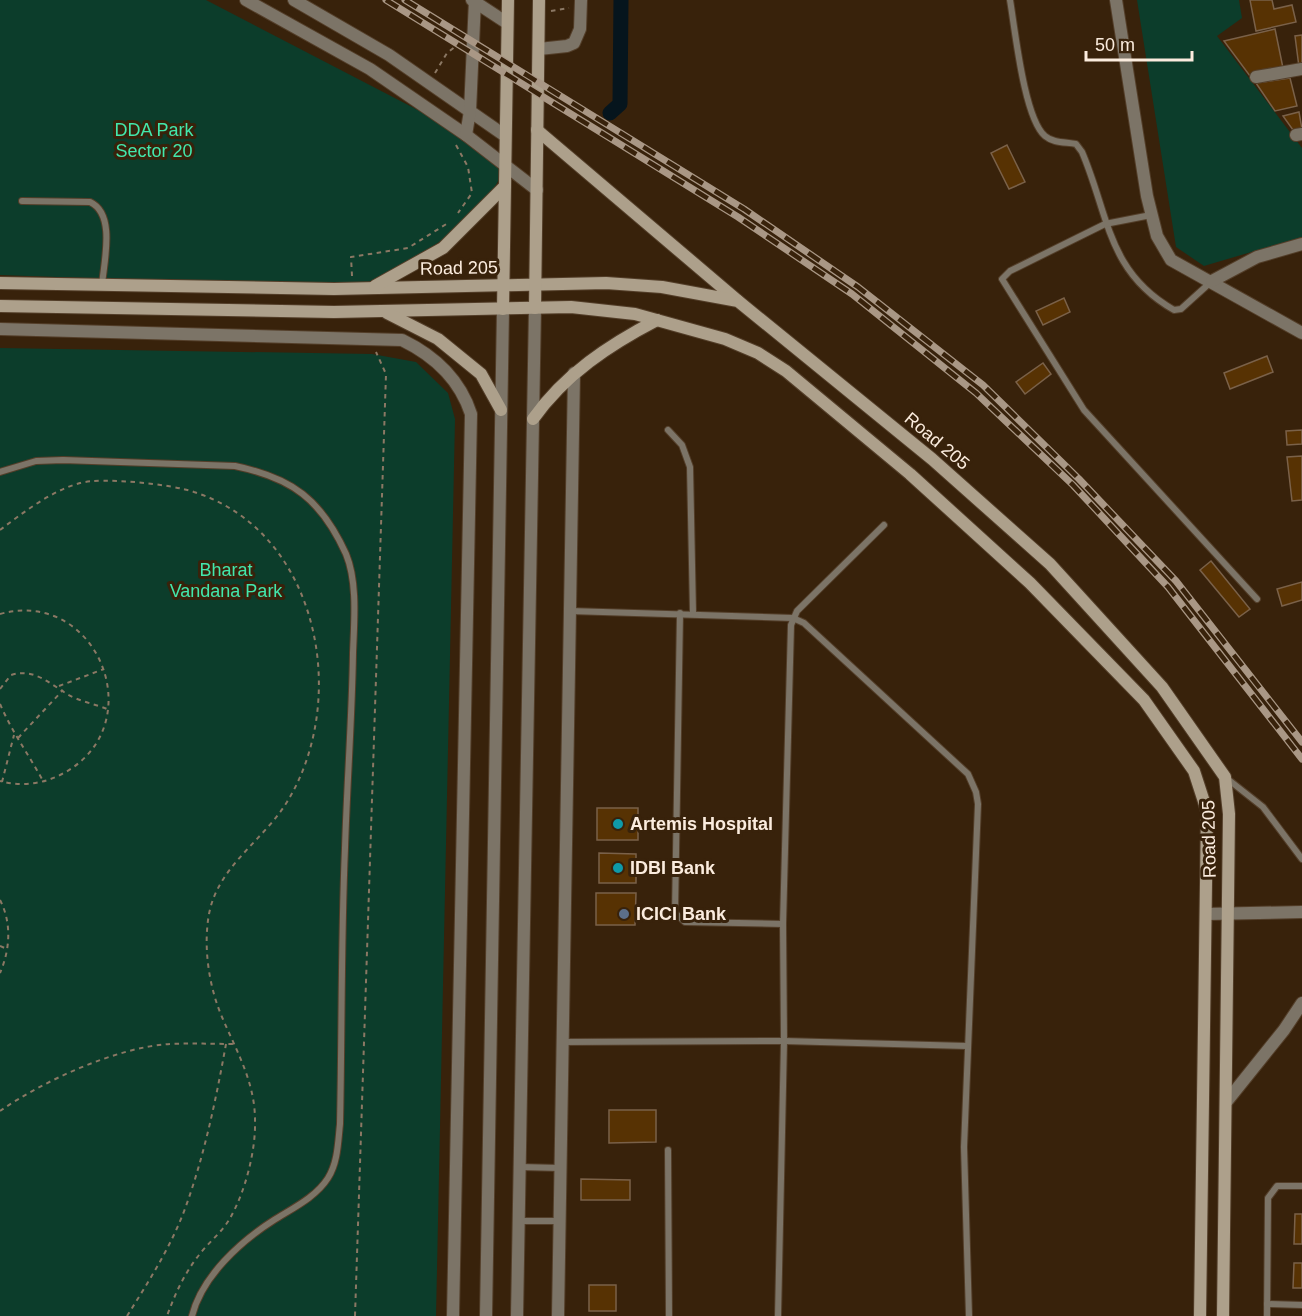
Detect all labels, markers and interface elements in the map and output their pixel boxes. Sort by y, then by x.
scale bar [1086,24,1192,62]
text: 50 m [1095,35,1135,55]
park label: DDA Park Sector 20 [114,120,195,161]
street label: Road 205 [420,257,498,279]
street label: Road 205 [901,408,973,474]
park label: Bharat Vandana Park [170,560,283,601]
street label: Road 205 [1198,800,1220,878]
place label: Artemis Hospital [630,814,773,834]
marker: Artemis Hospital [611,817,625,831]
place label: IDBI Bank [630,858,716,878]
marker: IDBI Bank [611,861,625,875]
place label: ICICI Bank [636,904,727,924]
marker: ICICI Bank [617,907,631,921]

